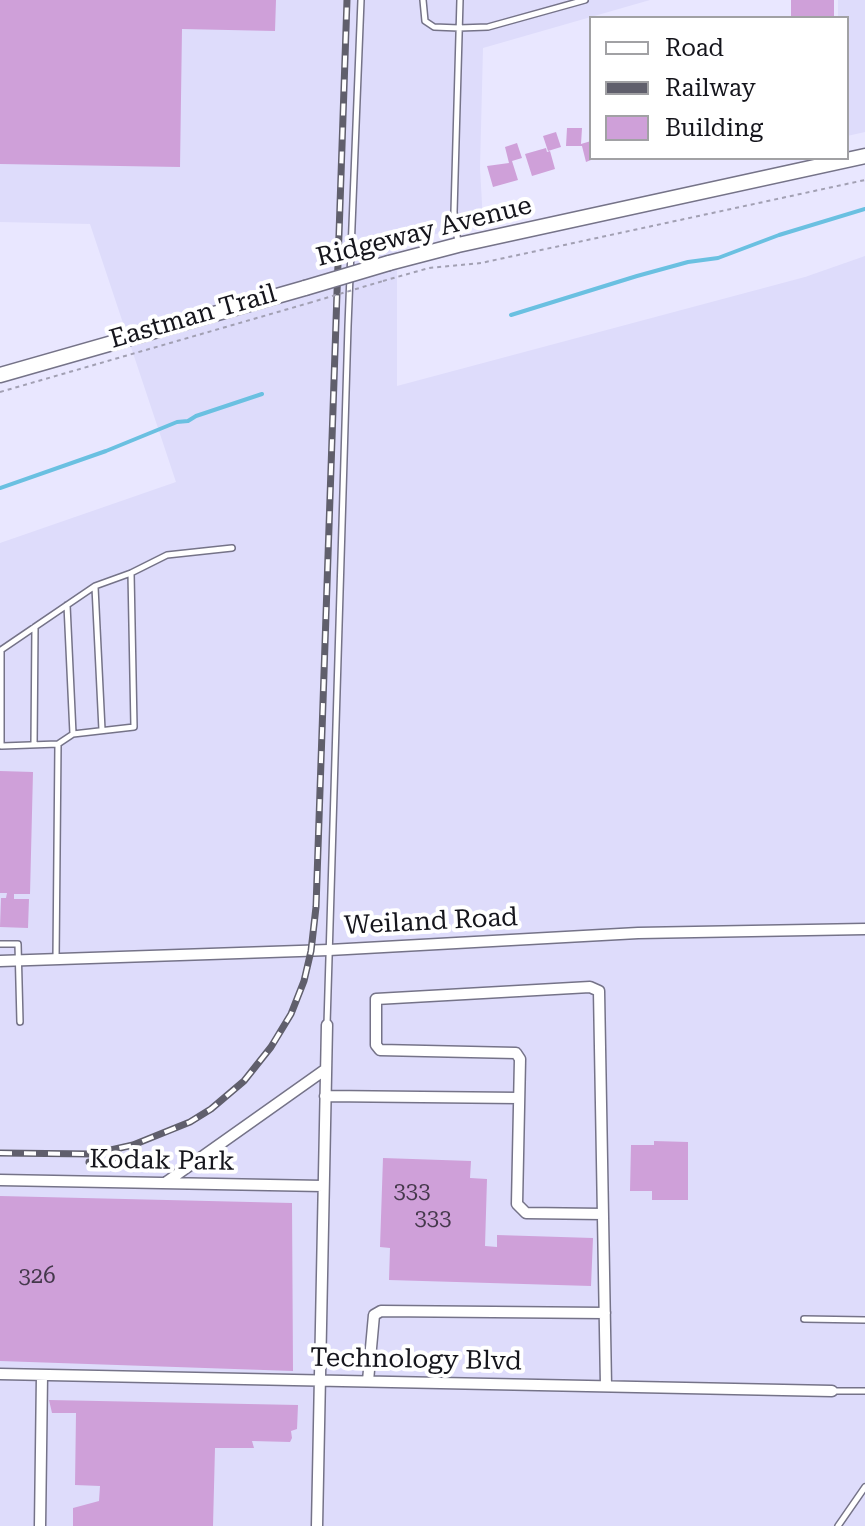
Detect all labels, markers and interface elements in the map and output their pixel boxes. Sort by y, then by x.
legend [589,16,849,160]
text: Road [665,34,724,62]
text: Railway [665,74,756,102]
text: Building [665,114,763,142]
street label: Ridgeway Avenue [313,190,535,274]
street label: Eastman Trail [106,278,280,356]
street label: Weiland Road [343,902,519,942]
street label: Kodak Park [89,1144,235,1178]
house number: 333 [394,1179,430,1205]
house number: 333 [415,1206,451,1232]
house number: 326 [19,1264,55,1290]
street label: Technology Blvd [310,1343,522,1377]

